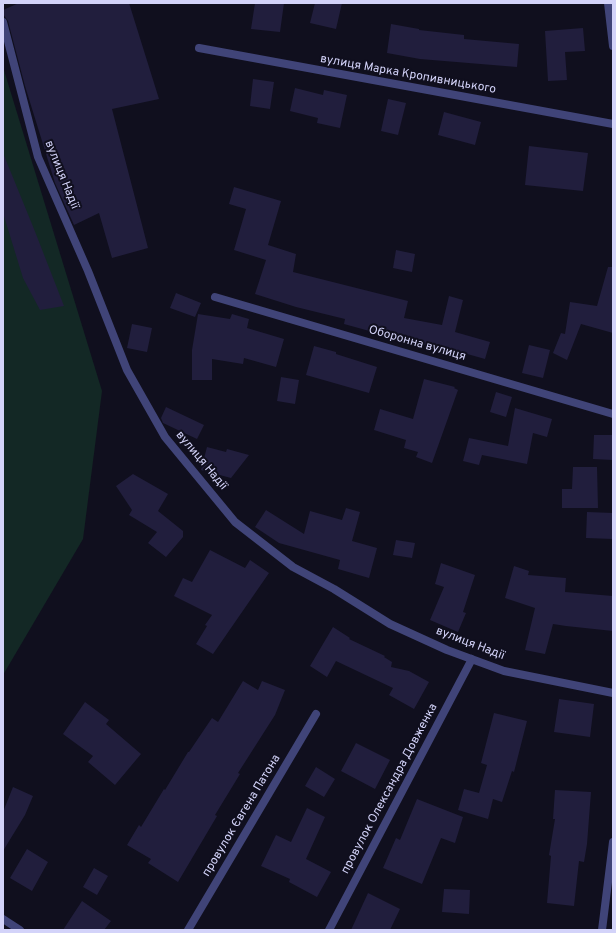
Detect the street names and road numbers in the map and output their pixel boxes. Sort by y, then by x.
street label: вулиця Марка Кропивницького [319,52,497,98]
street label: вулиця Надії [41,139,81,211]
street label: Оборонна вулиця [367,323,467,365]
street label: вулиця Надії [172,429,230,493]
street label: вулиця Надії [433,624,507,664]
street label: провулок Олександра Довженка [339,701,441,877]
street label: провулок Євгена Патона [200,752,284,880]

